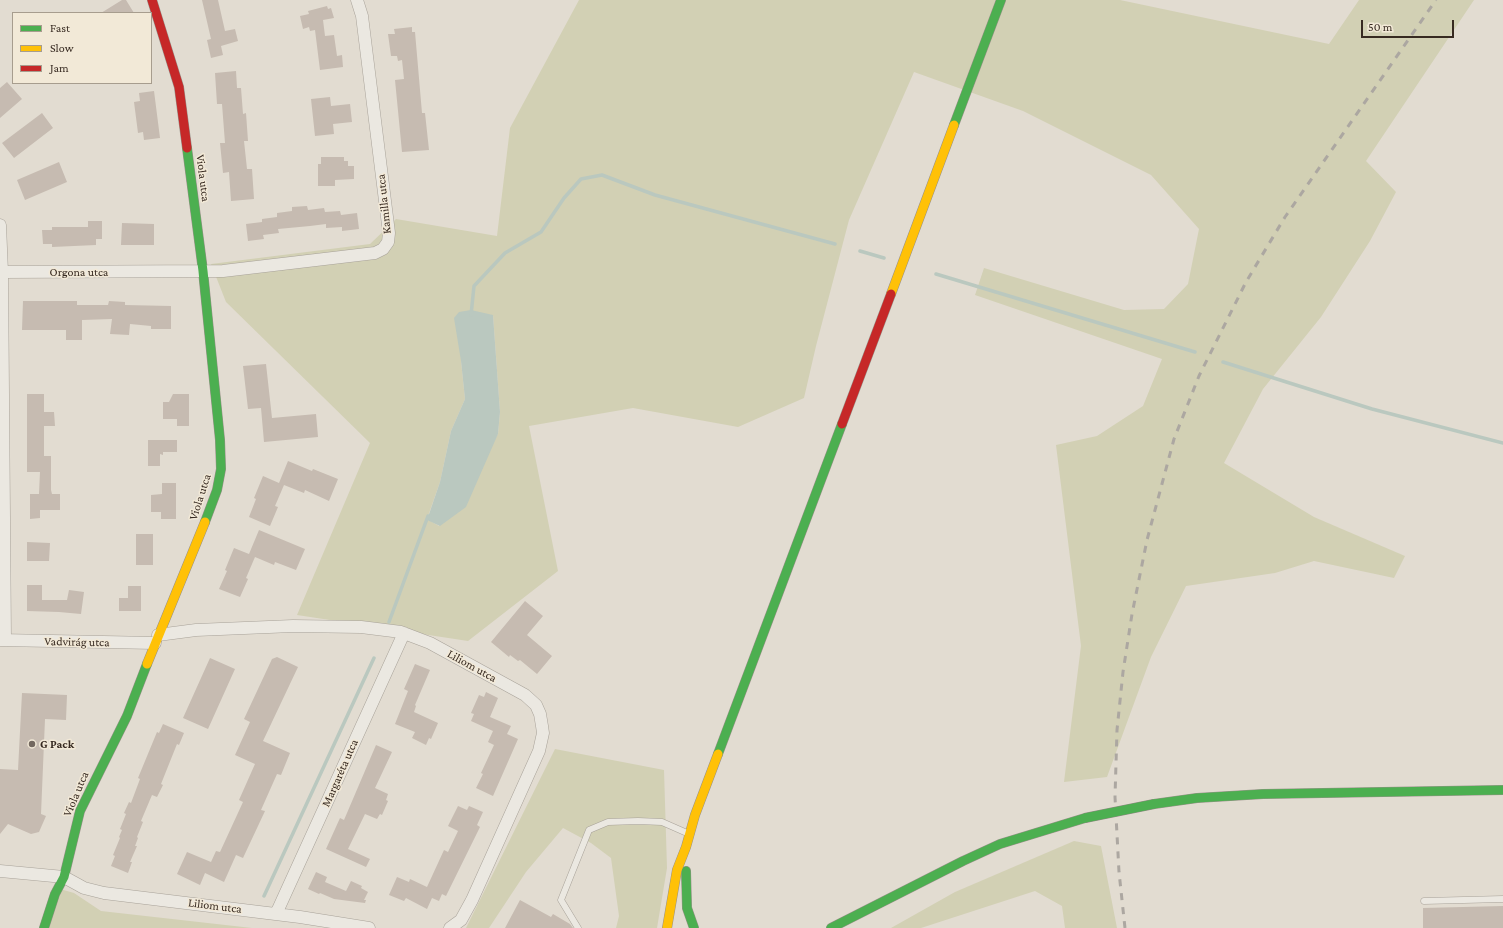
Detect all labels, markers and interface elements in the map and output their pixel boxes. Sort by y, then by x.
legend [12,12,152,84]
scale bar [1363,12,1456,38]
text: 50 m [1368,20,1392,34]
text: Fast [50,21,70,35]
text: Slow [50,41,74,55]
text: Jam [50,61,69,75]
street label: Viola utca [193,154,213,202]
street label: Kamilla utca [374,173,394,235]
street label: Orgona utca [50,265,108,279]
street label: Viola utca [186,472,214,522]
street label: Vadvirág utca [44,634,110,650]
street label: Liliom utca [445,647,499,685]
place label: G Pack [40,737,74,751]
street label: Margaréta utca [319,737,361,809]
marker: G Pack [27,739,37,749]
street label: Viola utca [60,769,92,819]
street label: Liliom utca [187,896,243,916]

